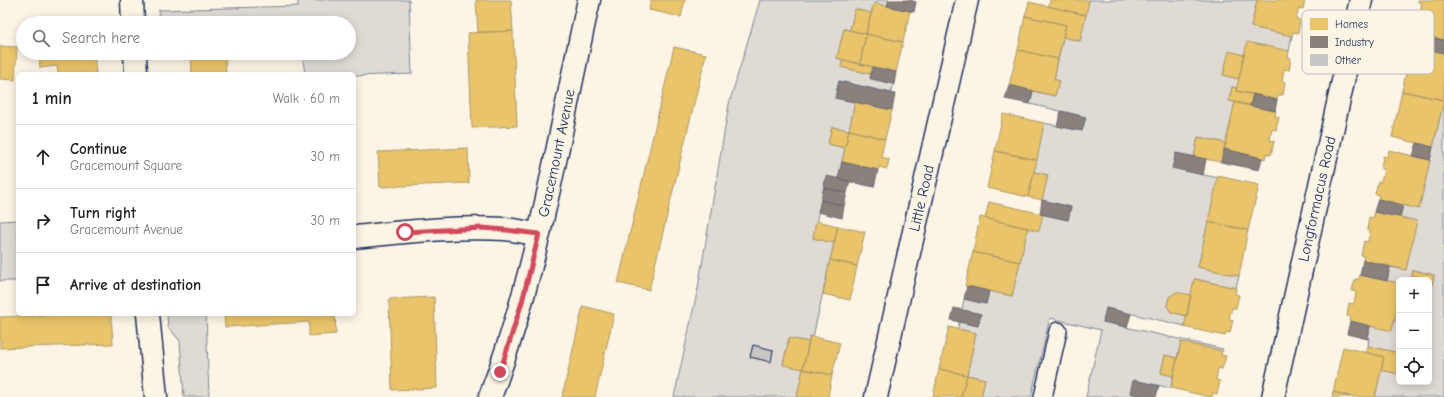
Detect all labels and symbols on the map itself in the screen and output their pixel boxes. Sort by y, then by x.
legend [1302,10,1434,74]
text: Homes [1335,18,1368,31]
text: Industry [1335,36,1374,49]
text: Other [1335,54,1362,67]
street label: Gracemount Avenue [534,87,579,219]
street label: Longformacus Road [1294,134,1340,263]
street label: Little Road [905,163,938,233]
route start [396,223,414,241]
route end [491,363,509,381]

